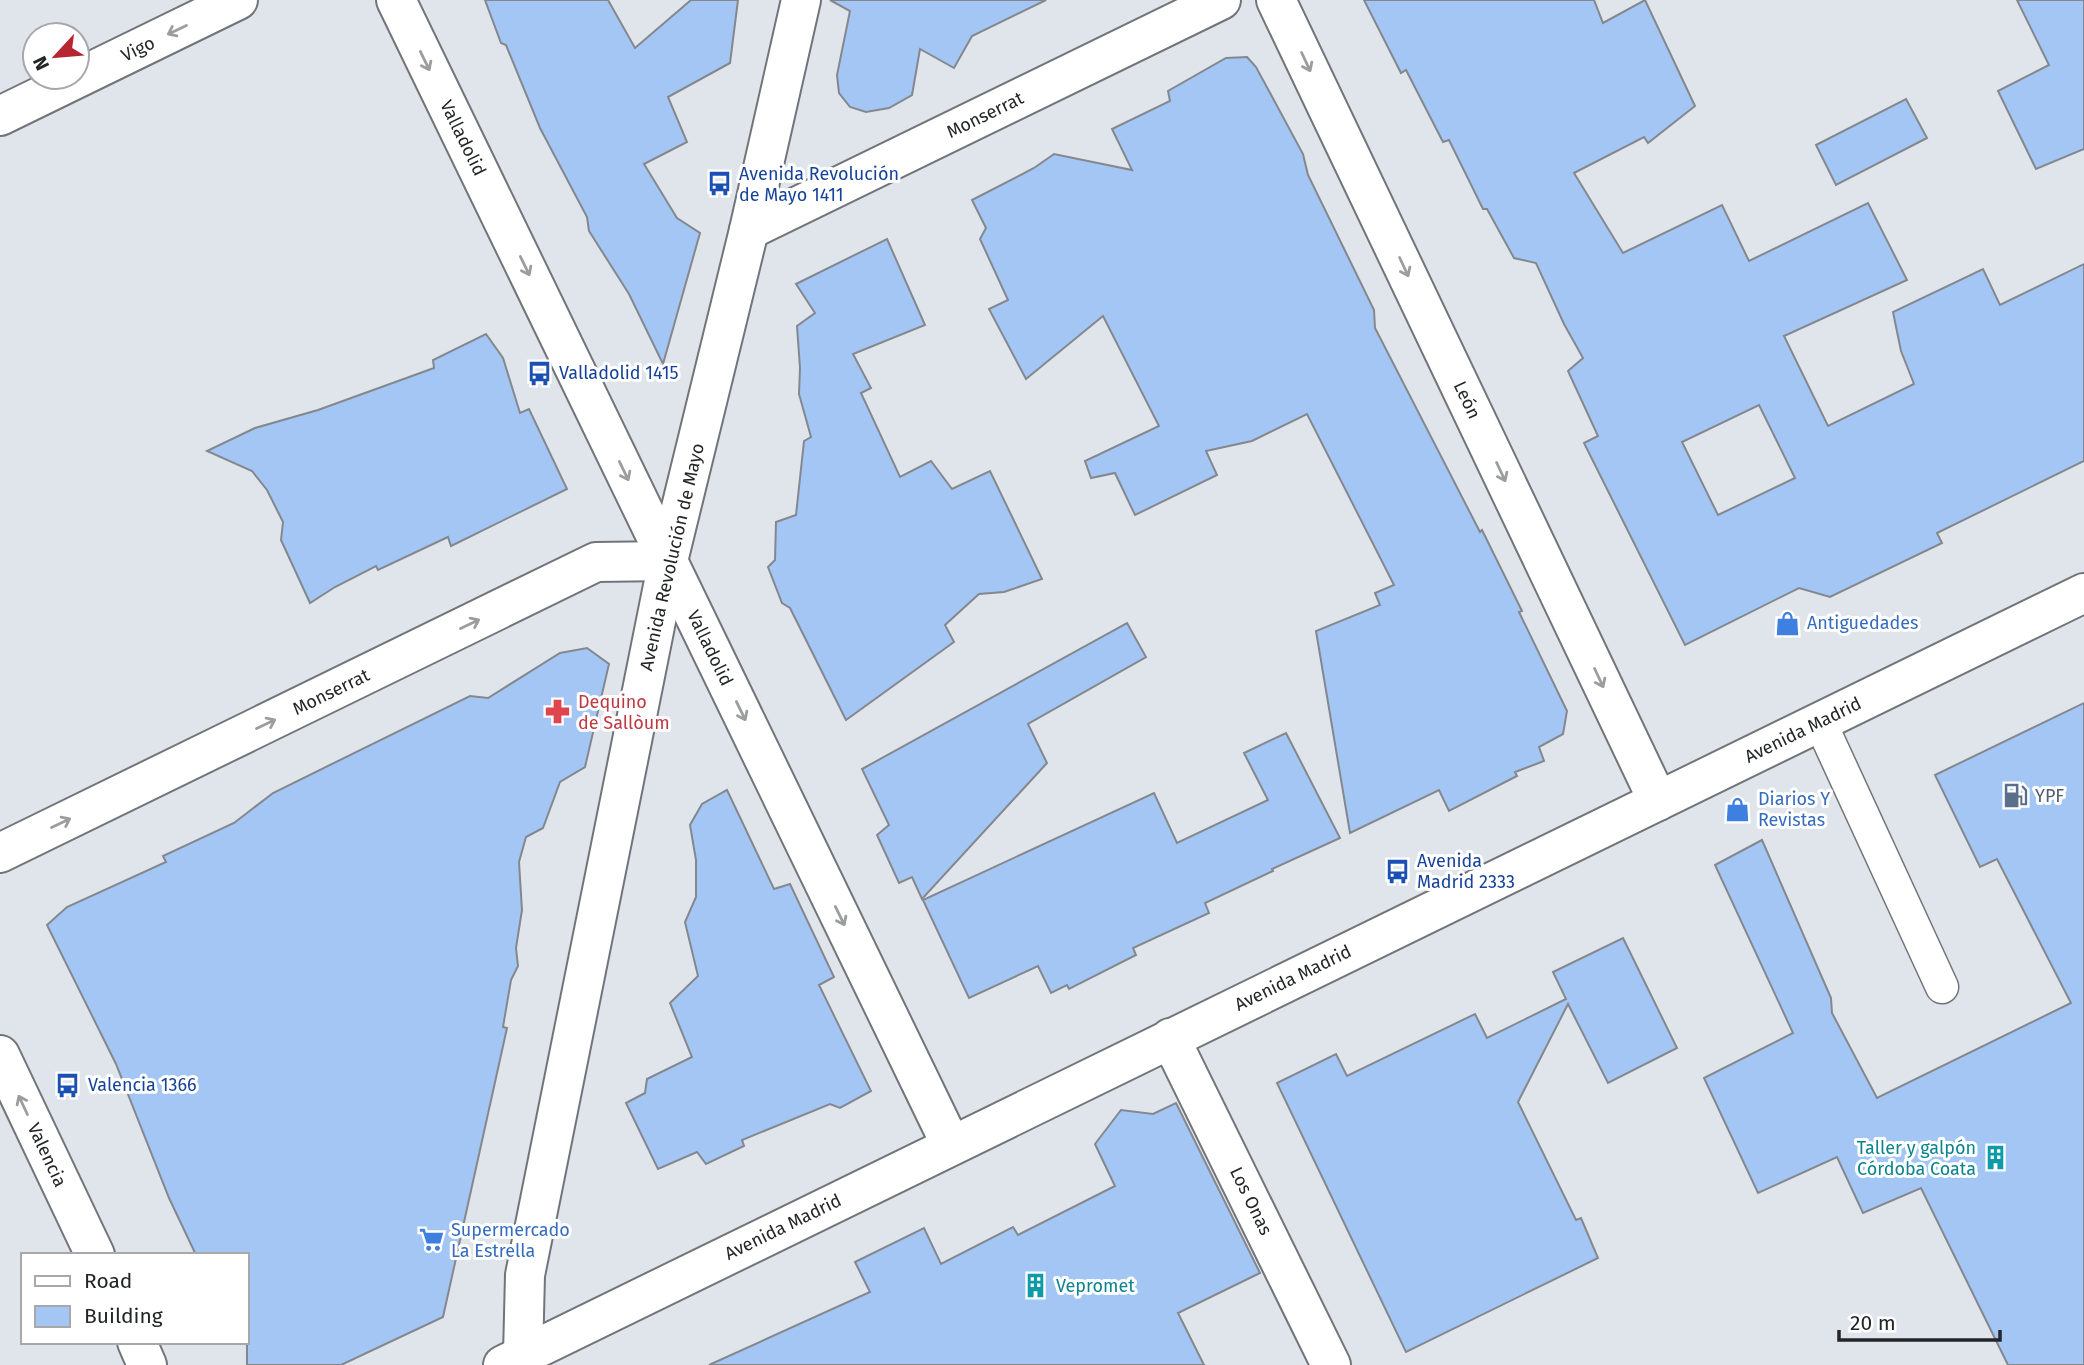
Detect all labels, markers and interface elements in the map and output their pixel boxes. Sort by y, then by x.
north arrow [21,21,91,91]
one-way arrow [167,24,188,37]
street label: Vigo [118,32,158,66]
one-way arrow [419,50,433,71]
one-way arrow [1299,51,1313,72]
text: N [28,53,54,74]
street label: Monserrat [943,87,1027,143]
street label: Valladolid [435,97,491,179]
place label: Avenida Revolución de Mayo 1411 [739,163,899,206]
bus stop icon: Avenida Revolución de Mayo 1411 [705,170,733,198]
one-way arrow [519,255,532,276]
one-way arrow [1397,256,1411,277]
bus stop icon: Valladolid 1415 [525,359,553,387]
place label: Valladolid 1415 [559,362,678,384]
street label: León [1449,378,1485,422]
street label: Avenida Revolución de Mayo [635,441,709,673]
one-way arrow [618,460,632,481]
one-way arrow [1495,461,1509,482]
street label: Valladolid [682,607,738,689]
shop icon: Antiguedades [1773,609,1801,637]
place label: Antiguedades [1807,612,1918,634]
one-way arrow [459,617,480,630]
street label: Monserrat [289,664,373,720]
one-way arrow [1593,667,1607,688]
place label: Dequino de Sallòum [578,691,670,734]
street label: Avenida Madrid [1741,692,1865,768]
pharmacy icon: Dequino de Sallòum [544,698,572,726]
one-way arrow [735,700,748,721]
one-way arrow [255,716,276,730]
fuel station icon: YPF [2001,782,2029,810]
place label: YPF [2035,785,2064,807]
place label: Diarios Y Revistas [1758,788,1830,831]
shop icon: Diarios Y Revistas [1724,795,1752,823]
one-way arrow [50,816,71,830]
place label: Avenida Madrid 2333 [1417,850,1515,893]
bus stop icon: Avenida Madrid 2333 [1383,857,1411,885]
one-way arrow [834,905,847,926]
street label: Avenida Madrid [1231,940,1355,1016]
bus stop icon: Valencia 1366 [54,1071,82,1099]
place label: Valencia 1366 [88,1074,197,1096]
one-way arrow [16,1095,30,1116]
street label: Valencia [23,1120,71,1190]
place label: Taller y galpón Córdoba Coata [1857,1137,1976,1180]
building icon: Taller y galpón Córdoba Coata [1982,1144,2010,1172]
street label: Los Onas [1225,1163,1277,1239]
street label: Avenida Madrid [721,1189,845,1265]
place label: Supermercado La Estrella [451,1219,570,1262]
supermarket icon: Supermercado La Estrella [417,1226,445,1254]
legend [21,1253,248,1344]
text: Road [84,1268,132,1294]
building icon: Vepromet [1022,1272,1050,1300]
place label: Vepromet [1056,1275,1135,1297]
scale bar [1839,1298,2000,1342]
text: Building [84,1303,163,1329]
text: 20 m [1850,1310,1896,1336]

